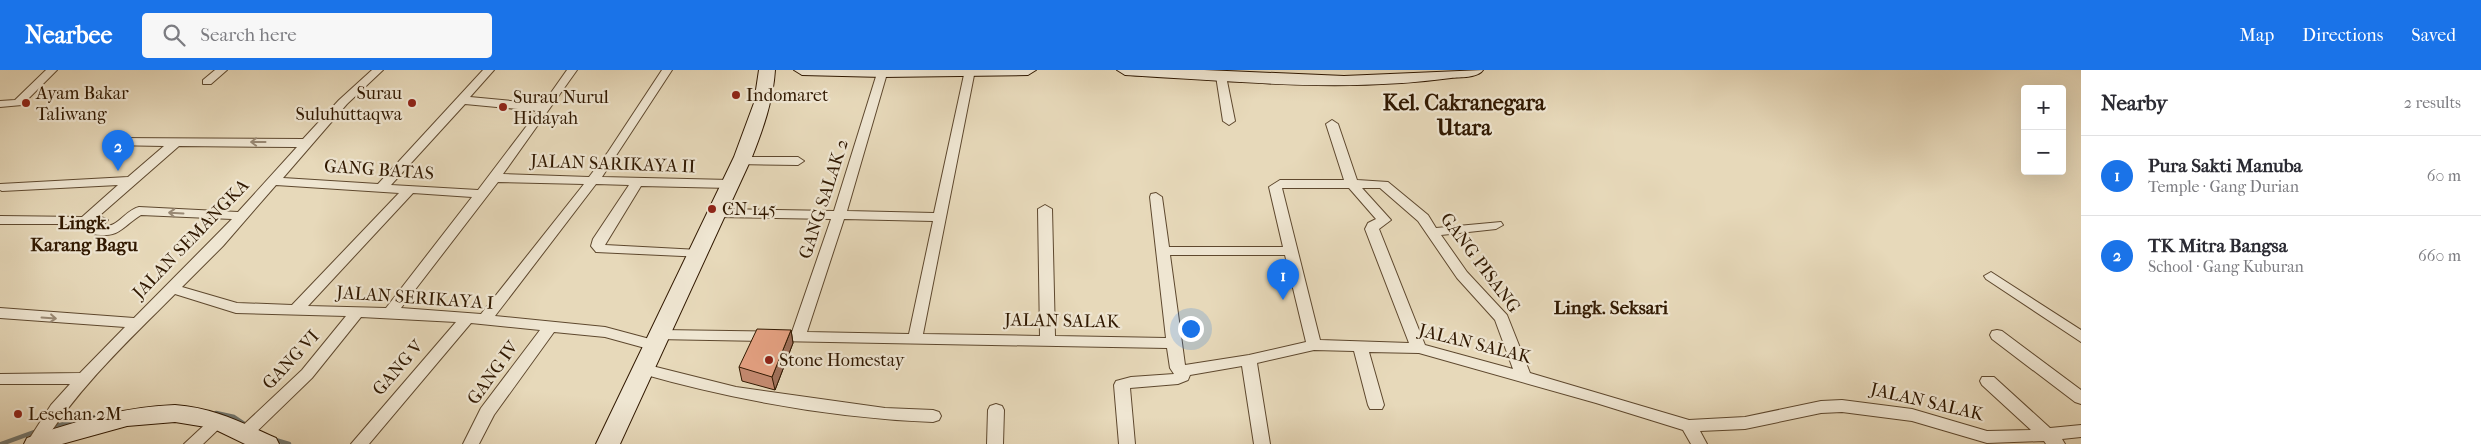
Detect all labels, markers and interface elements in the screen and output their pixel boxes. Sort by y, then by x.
search box [142,13,492,58]
text: Nearbee [25,21,112,49]
icon: search [160,21,188,49]
text: Search here [200,24,297,46]
text: Map [2240,25,2274,46]
text: Directions [2302,25,2383,46]
text: Saved [2411,25,2456,46]
place label: Ayam Bakar Taliwang [35,83,129,125]
place label: Surau Suluhuttaqwa [296,83,403,125]
place label: Indomaret [746,85,829,106]
map controls [2021,85,2066,175]
button: + [2021,85,2066,130]
place label: Surau Nurul Hidayah [513,87,609,129]
marker: Indomaret [730,89,742,101]
district label: Kel. Cakranegara Utara [1383,90,1546,141]
text: Nearby [2101,91,2167,115]
text: 2 results [2404,93,2461,112]
marker: Ayam Bakar Taliwang [20,97,32,109]
marker: Surau Suluhuttaqwa [406,97,418,109]
marker: Surau Nurul Hidayah [497,101,509,113]
pin: 2 [102,130,134,171]
button: − [2021,130,2066,175]
one-way arrow [251,137,267,147]
street label: GANG SALAK 2 [795,137,853,261]
street label: JALAN SARIKAYA II [528,151,696,177]
text: Pura Sakti Manuba [2148,155,2302,177]
street label: GANG BATAS [323,156,435,184]
text: 1 [2114,166,2120,185]
text: 60 m [2427,166,2461,185]
street label: JALAN SEMANGKA [127,175,254,305]
text: Temple · Gang Durian [2148,177,2299,196]
place label: CN 145 [722,199,776,220]
marker: CN 145 [706,203,718,215]
one-way arrow [168,209,184,218]
street label: GANG PISANG [1436,209,1524,317]
district label: Lingk. Karang Bagu [30,212,138,256]
text: TK Mitra Bangsa [2148,235,2287,257]
text: 2 [2113,246,2121,265]
text: 660 m [2418,246,2461,265]
text: School · Gang Kuburan [2148,257,2304,276]
pin: 1 [1267,259,1299,300]
street label: JALAN SERIKAYA I [334,282,494,314]
district label: Lingk. Seksari [1554,297,1669,319]
street label: JALAN SALAK [1002,309,1121,333]
one-way arrow [40,313,56,322]
your location [1178,316,1204,342]
street label: JALAN SALAK [1414,319,1534,368]
street label: GANG VI [258,326,324,394]
street label: GANG V [368,335,428,400]
street label: GANG IV [463,336,524,409]
place label: Stone Homestay [779,350,906,371]
marker: Stone Homestay [763,354,775,366]
street label: JALAN SALAK [1866,378,1986,425]
place label: Lesehan 2M [28,404,122,425]
marker: Lesehan 2M [12,408,24,420]

